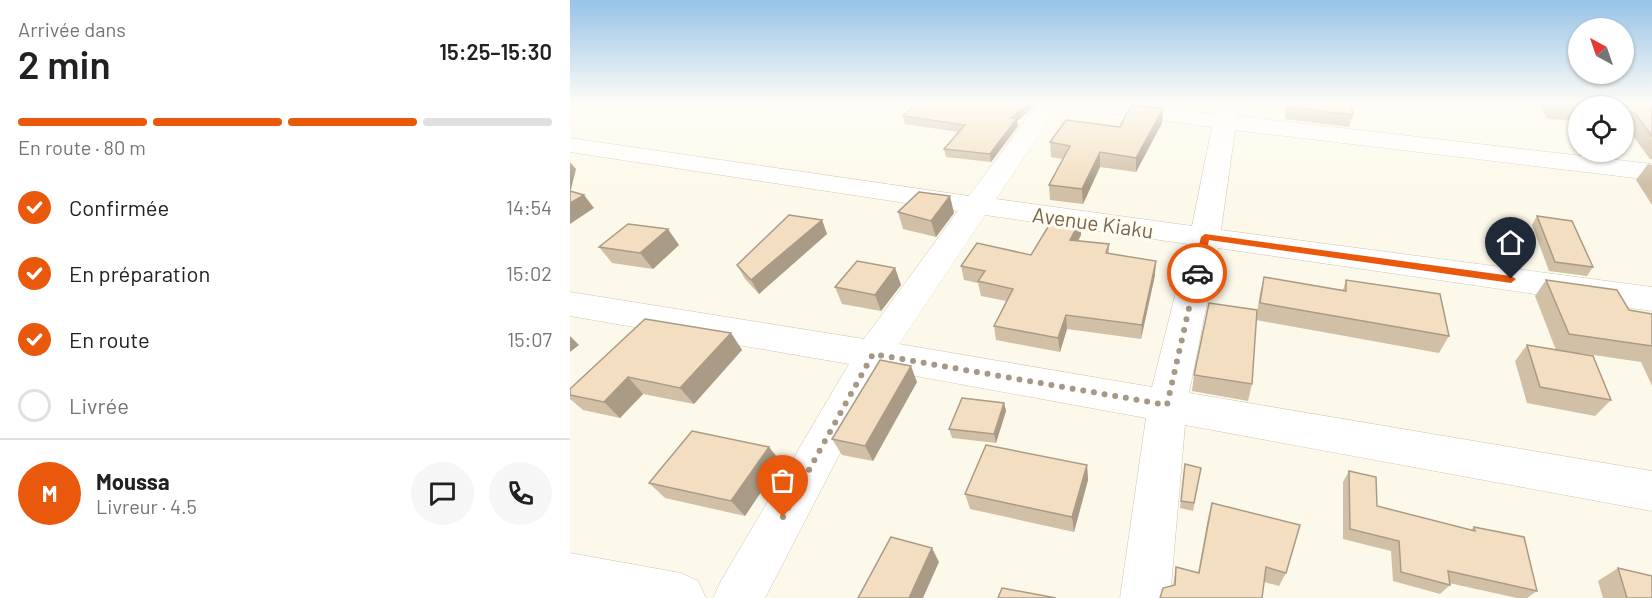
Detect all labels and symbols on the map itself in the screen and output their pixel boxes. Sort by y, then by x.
north arrow [1568,18,1634,84]
street label: Avenue Kiaku [1031,201,1155,243]
pin [1485,217,1536,279]
courier [1167,243,1227,303]
pin [757,455,808,517]

